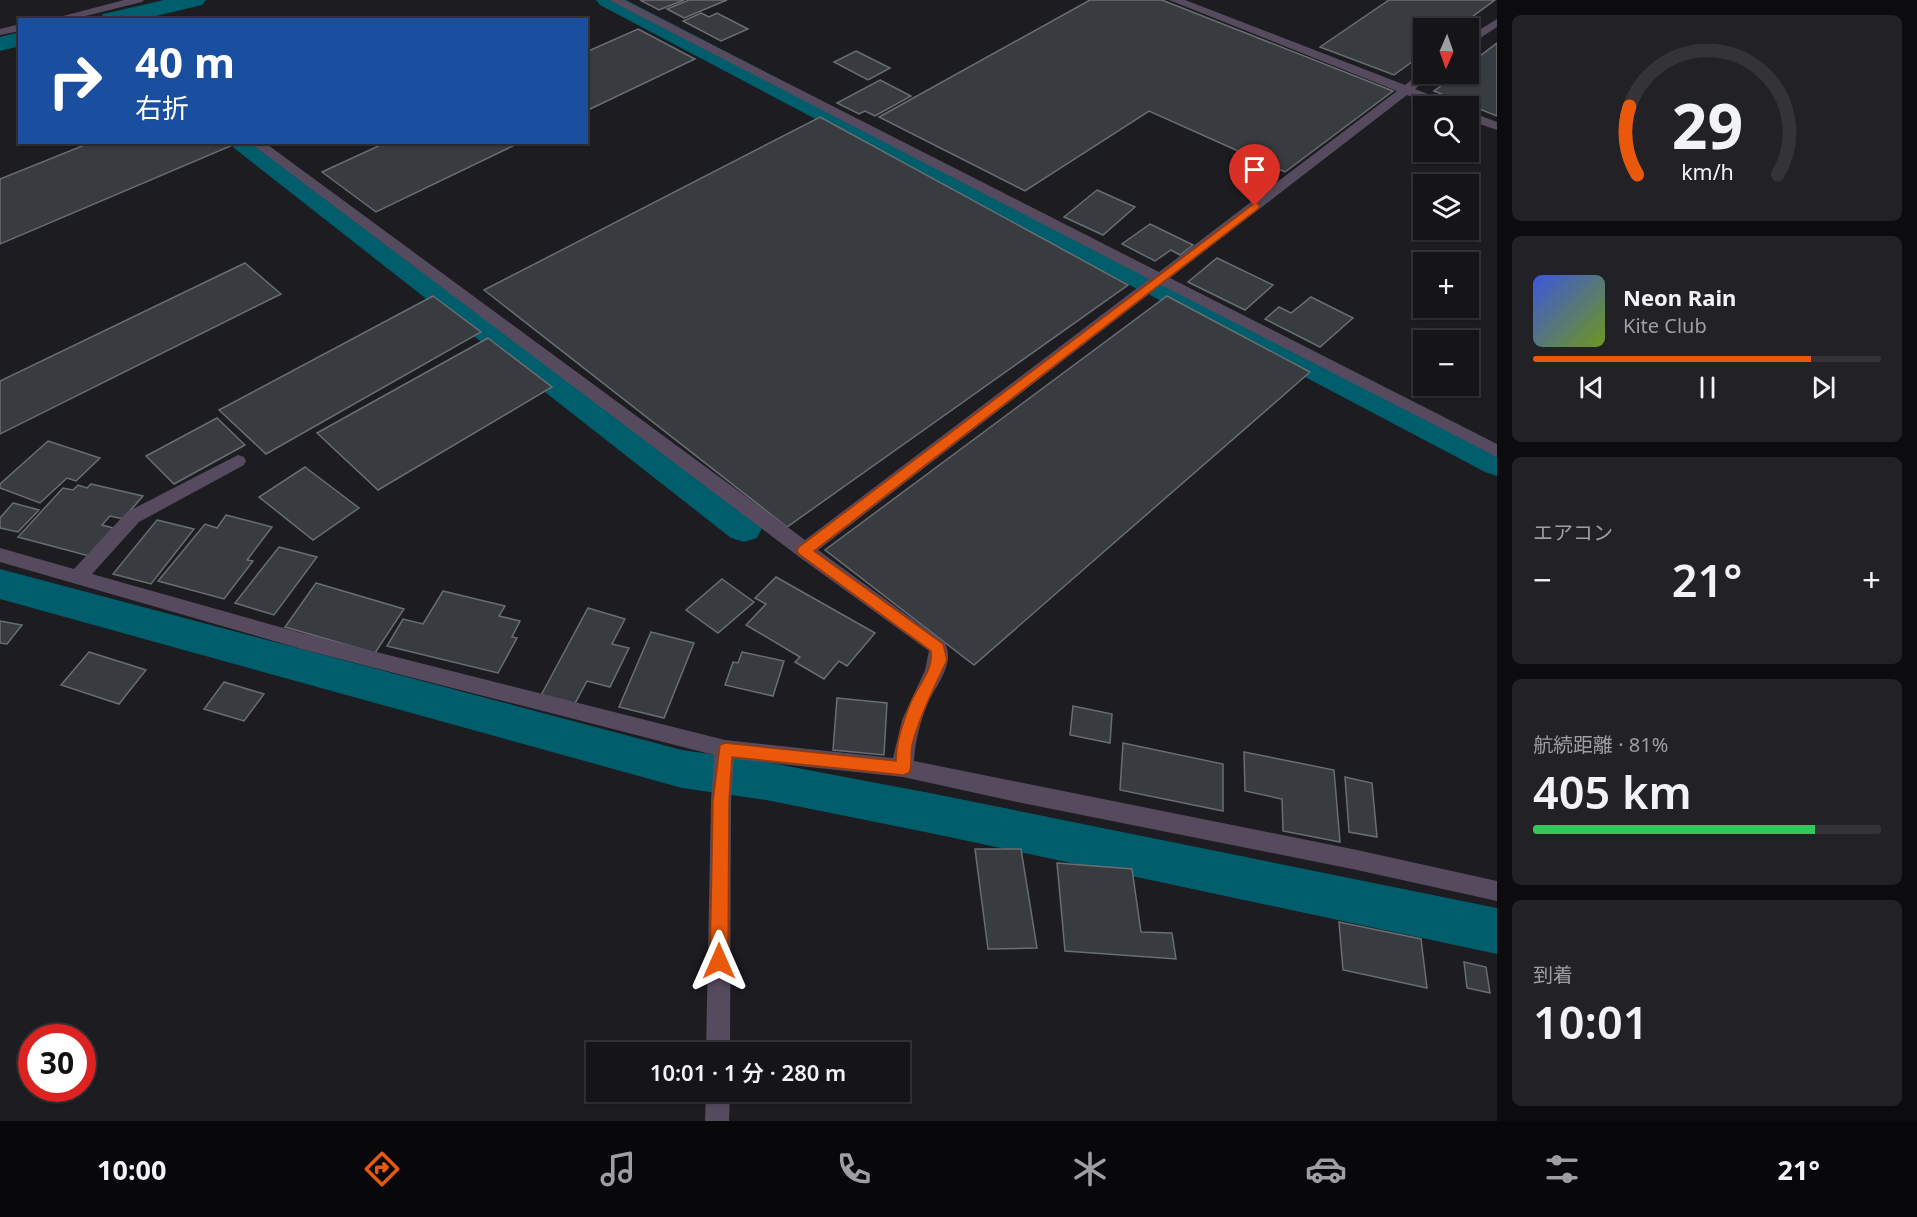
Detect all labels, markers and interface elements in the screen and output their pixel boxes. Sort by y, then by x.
north arrow [1413,18,1479,84]
map controls [1413,18,1479,396]
text: 40 m [135,33,235,90]
icon: right [36,42,114,120]
text: 29 [1671,82,1743,167]
text: 右折 [135,89,189,126]
button: search [1413,96,1479,162]
pin [1229,144,1280,206]
icon: arrive [1238,153,1271,186]
text: km/h [1681,157,1733,186]
button: layers [1413,174,1479,240]
button: + [1413,252,1479,318]
text: Neon Rain [1623,282,1736,312]
text: Kite Club [1623,312,1707,339]
button: − [1413,330,1479,396]
icon: previous [1575,371,1608,404]
icon: pause [1691,371,1724,404]
icon: next [1807,371,1840,404]
text: エアコン [1533,519,1613,546]
text: 21° [1672,549,1742,610]
text: − [1533,557,1552,602]
text: + [1862,557,1881,602]
text: 航続距離 · 81% [1533,731,1668,758]
text: 405 km [1533,761,1692,822]
position arrow [687,929,751,993]
text: 到着 [1533,961,1573,988]
text: 10:01 [1533,991,1648,1052]
speed limit sign: 30 [18,1024,96,1102]
text: 10:01 · 1 分 · 280 m [650,1057,846,1087]
icon: directions [361,1148,403,1190]
icon: music [597,1148,639,1190]
icon: phone [833,1148,875,1190]
icon: climate [1069,1148,1111,1190]
icon: car [1305,1148,1347,1190]
icon: filters [1541,1148,1583,1190]
text: 10:00 [97,1151,166,1188]
text: 21° [1778,1151,1820,1188]

